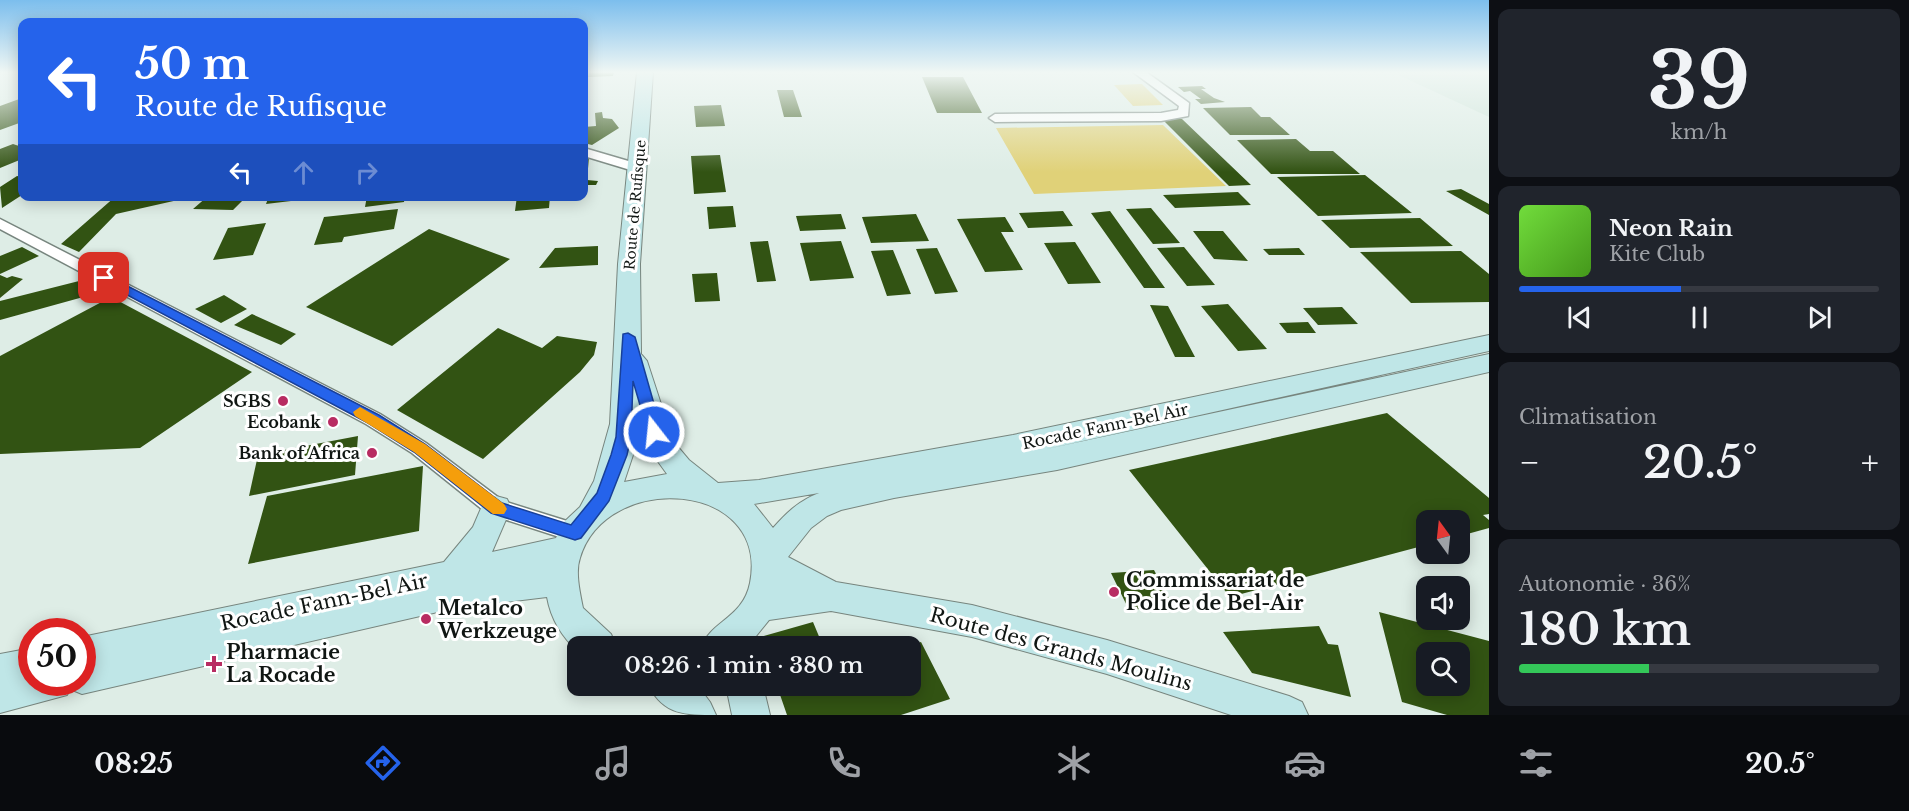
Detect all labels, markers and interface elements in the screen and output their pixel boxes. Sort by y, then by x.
text: 39 [1648,32,1750,129]
text: 50 m [135,38,249,90]
icon: left [36,42,114,120]
text: Route de Rufisque [135,90,387,123]
text: km/h [1671,120,1727,144]
street label: Route de Rufisque [620,139,650,271]
icon: left [224,156,257,189]
icon: ahead [287,156,320,189]
icon: right [350,156,383,189]
text: Neon Rain [1609,215,1733,242]
text: Kite Club [1609,242,1705,266]
pin [78,252,129,303]
icon: arrive [87,261,120,294]
icon: previous [1563,301,1596,334]
icon: pause [1683,301,1716,334]
icon: next [1803,301,1836,334]
place label: SGBS [223,391,271,411]
marker: SGBS [276,394,290,408]
street label: Rocade Fann-Bel Air [1020,399,1190,453]
position arrow [622,400,686,464]
text: Climatisation [1519,405,1657,429]
place label: Ecobank [247,412,321,432]
marker: Ecobank [326,415,340,429]
text: 20.5° [1643,434,1758,490]
text: − [1519,442,1540,483]
text: + [1861,442,1879,483]
place label: Bank of Africa [239,443,360,463]
marker: Bank of Africa [365,446,379,460]
north arrow [1416,510,1470,564]
map controls [1416,510,1470,696]
street label: Rocade Fann-Bel Air [218,568,430,636]
place label: Commissariat de Police de Bel-Air [1126,568,1304,615]
text: Autonomie · 36% [1519,572,1691,596]
button: sound [1416,576,1470,630]
marker: Commissariat de Police de Bel-Air [1107,585,1121,599]
place label: Metalco Werkzeuge [437,596,557,643]
text: 180 km [1519,601,1691,657]
street label: Route des Grands Moulins [927,602,1195,696]
marker: Metalco Werkzeuge [419,612,433,626]
speed limit sign: 50 [18,618,96,696]
place label: Pharmacie La Rocade [226,640,340,687]
button: search [1416,642,1470,696]
text: 08:26 · 1 min · 380 m [625,652,863,679]
marker: Pharmacie La Rocade [207,657,221,671]
icon: directions [362,742,404,784]
icon: music [592,742,634,784]
icon: phone [823,742,865,784]
icon: climate [1053,742,1095,784]
icon: car [1284,742,1326,784]
icon: filters [1515,742,1557,784]
text: 08:25 [94,747,173,780]
text: 20.5° [1745,747,1815,780]

